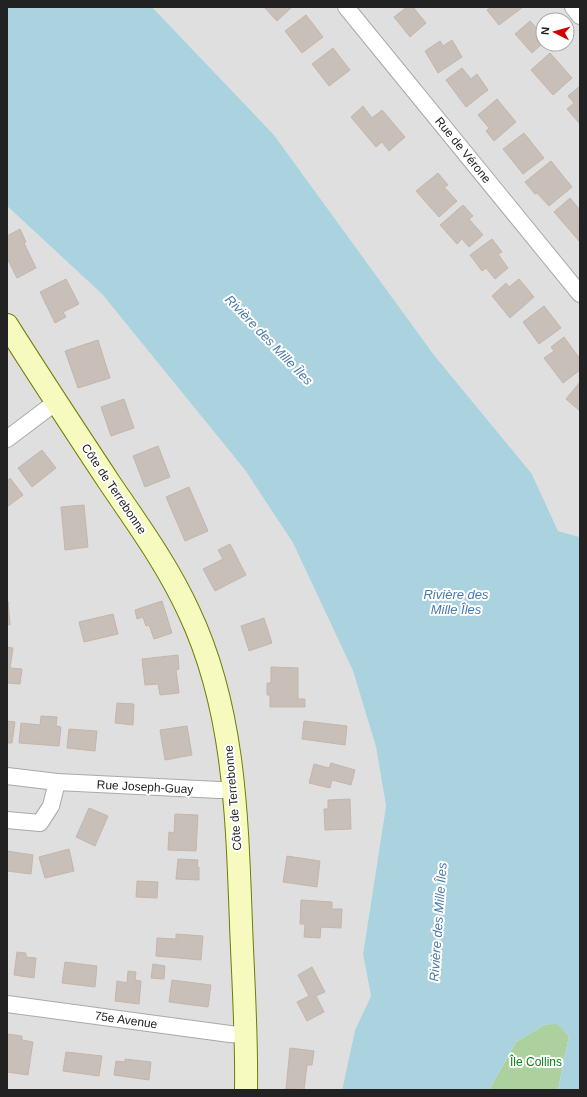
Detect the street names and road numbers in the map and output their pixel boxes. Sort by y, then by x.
street label: Rue de Vérone [432,114,494,186]
street label: Côte de Terrebonne [79,441,150,537]
street label: Côte de Terrebonne [221,744,245,851]
street label: Rue Joseph-Guay [96,777,194,797]
street label: 75e Avenue [94,1009,159,1031]

